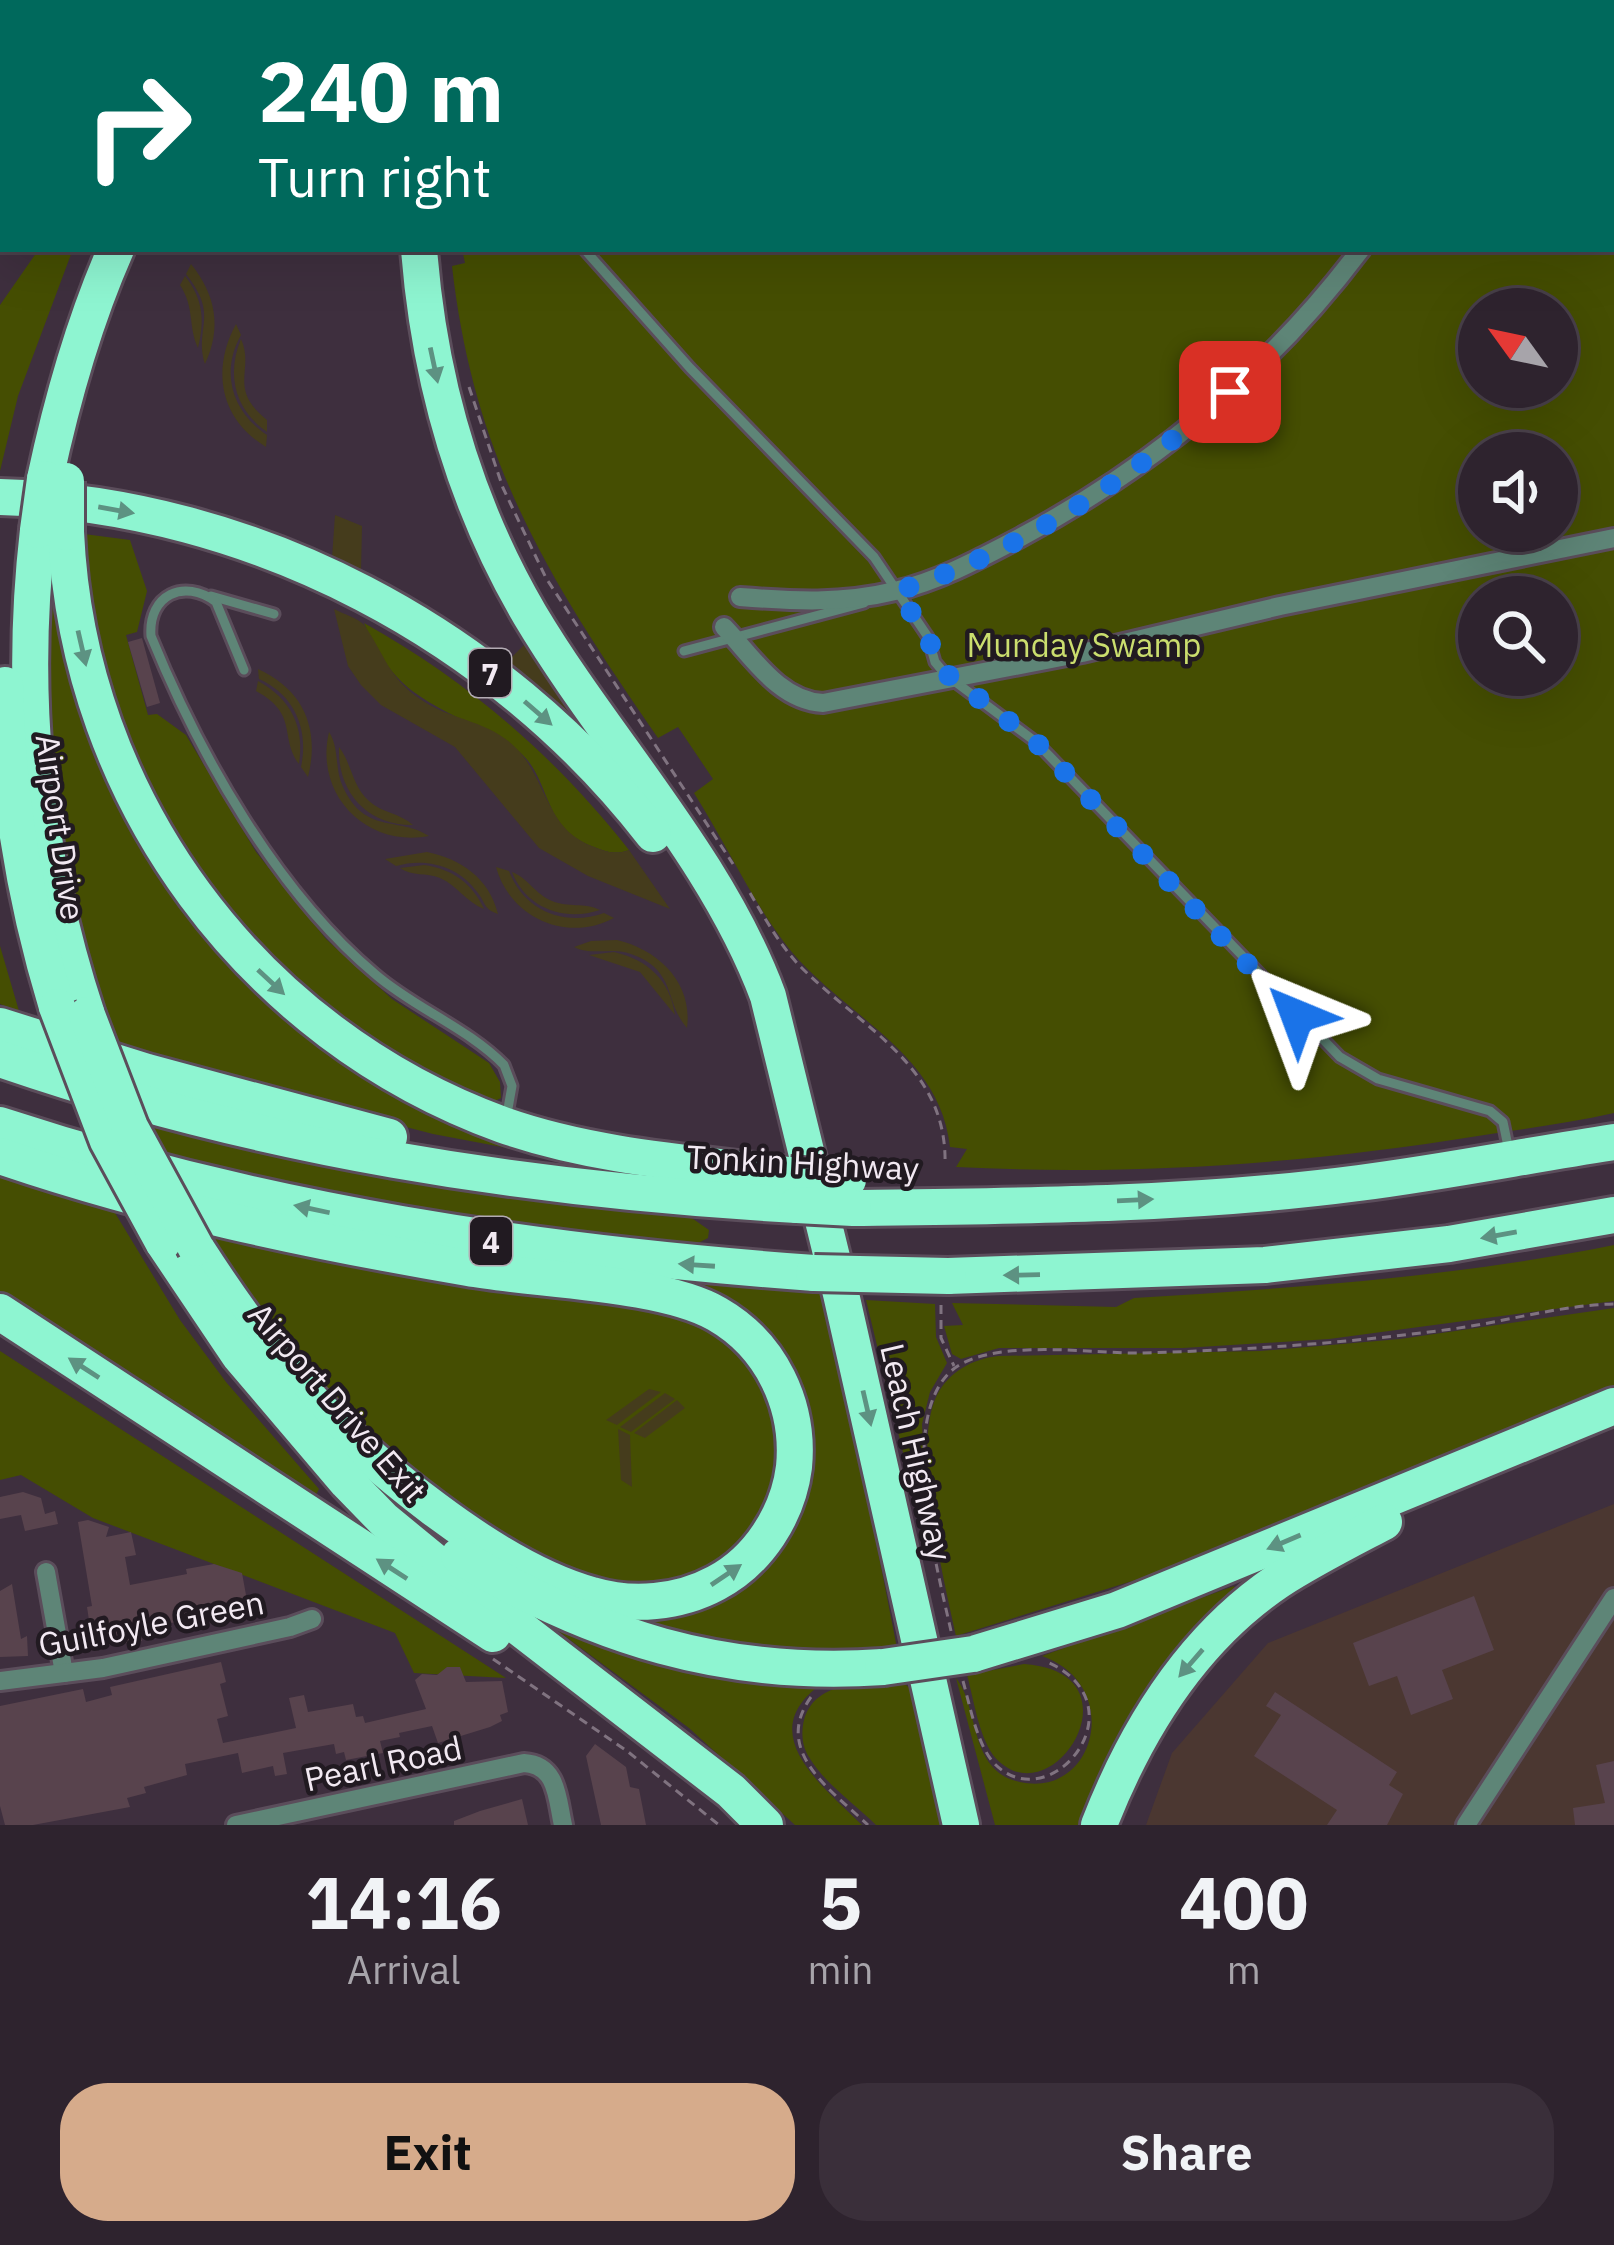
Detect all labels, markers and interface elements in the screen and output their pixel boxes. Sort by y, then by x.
text: 240 m [258,36,504,145]
icon: right [60,48,216,204]
text: Turn right [258,142,492,212]
north arrow [1458,288,1578,408]
map controls [1458,288,1578,696]
pin [1179,341,1281,443]
one-way arrow [425,346,444,384]
icon: arrive [1197,359,1263,425]
button: sound [1458,432,1578,552]
one-way arrow [98,501,135,520]
button: search [1458,576,1578,696]
park label: Munday Swamp [967,623,1201,666]
one-way arrow [74,629,93,667]
road number: 7 [469,649,511,697]
one-way arrow [523,699,553,725]
street label: Airport Drive [27,731,95,923]
position arrow [1234,953,1360,1079]
one-way arrow [256,968,285,996]
street label: Tonkin Highway [686,1134,920,1190]
one-way arrow [1117,1190,1154,1209]
one-way arrow [292,1198,330,1217]
road number: 4 [470,1217,512,1265]
one-way arrow [1479,1226,1517,1245]
one-way arrow [678,1255,715,1274]
one-way arrow [1002,1265,1040,1285]
street label: Airport Drive Exit [239,1293,437,1511]
street label: Leach Highway [871,1339,963,1565]
one-way arrow [68,1357,101,1379]
one-way arrow [858,1390,877,1427]
one-way arrow [1265,1533,1301,1552]
one-way arrow [376,1559,409,1581]
one-way arrow [710,1564,742,1587]
street label: Guilfoyle Green [35,1580,267,1666]
one-way arrow [1178,1648,1204,1678]
street label: Pearl Road [300,1725,466,1801]
text: 14:16 [305,1855,502,1949]
text: 5 [819,1855,862,1949]
text: 400 [1179,1855,1309,1949]
text: Arrival [347,1944,461,1995]
text: min [808,1944,873,1995]
text: m [1227,1944,1261,1995]
button: Exit [60,2083,795,2221]
button: Share [819,2083,1554,2221]

